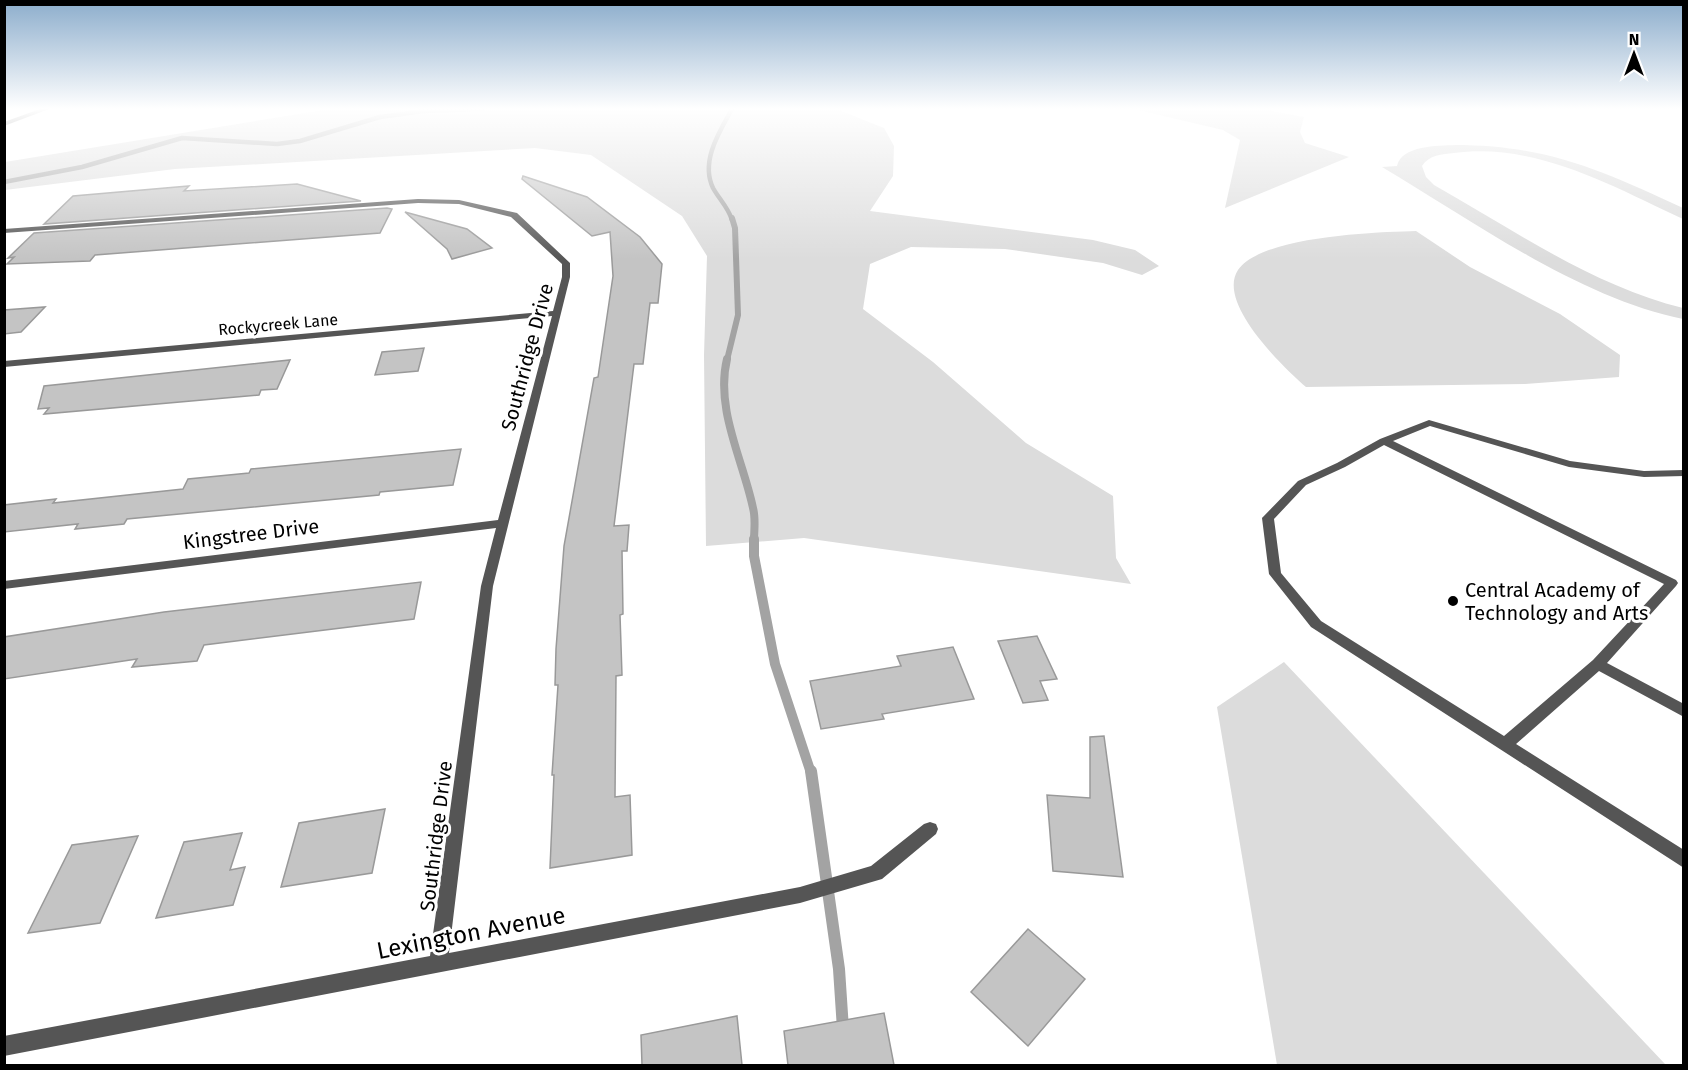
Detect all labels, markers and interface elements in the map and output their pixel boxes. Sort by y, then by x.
north arrow [1604,24,1664,84]
text: N [1629,30,1639,49]
street label: Southridge Drive [496,281,558,433]
street label: Rockycreek Lane [217,310,339,339]
street label: Kingstree Drive [182,514,320,554]
place label: Central Academy of Technology and Arts [1465,578,1648,625]
marker: Central Academy of Technology and Arts [1446,594,1460,608]
street label: Southridge Drive [415,759,457,913]
street label: Lexington Avenue [374,901,568,965]

